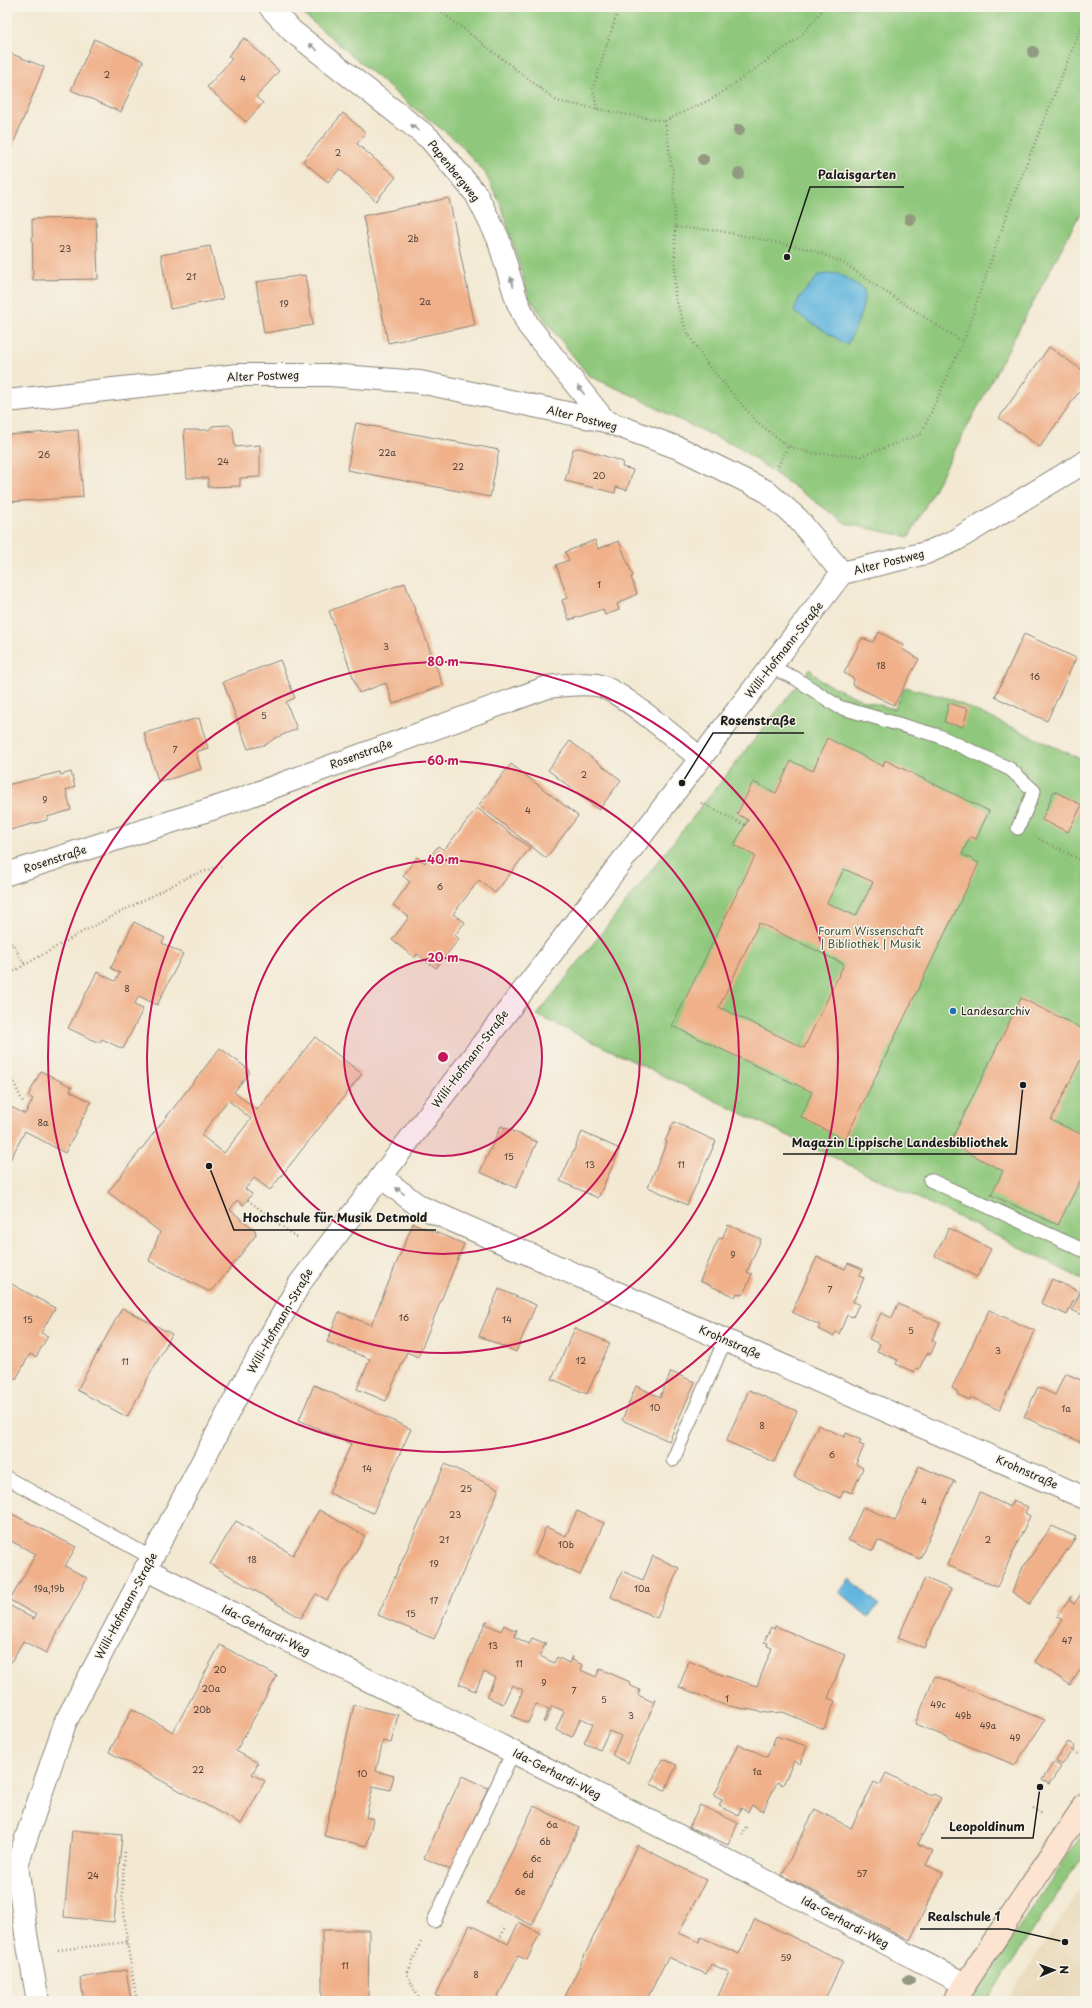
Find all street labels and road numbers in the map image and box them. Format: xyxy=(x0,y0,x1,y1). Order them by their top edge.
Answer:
street label: Papenbergweg xyxy=(424,136,485,205)
street label: Alter Postweg xyxy=(227,366,299,385)
street label: Alter Postweg xyxy=(545,401,619,435)
street label: Alter Postweg xyxy=(852,545,926,579)
street label: Willi-Hofmann-Straße xyxy=(740,597,827,702)
street label: Rosenstraße xyxy=(327,734,395,773)
street label: Rosenstraße xyxy=(21,840,89,877)
street label: Willi-Hofmann-Straße xyxy=(427,1006,512,1111)
street label: Willi-Hofmann-Straße xyxy=(242,1265,317,1377)
street label: Krohnstraße xyxy=(696,1320,764,1363)
street label: Krohnstraße xyxy=(993,1450,1061,1493)
street label: Willi-Hofmann-Straße xyxy=(90,1549,161,1662)
street label: Ida-Gerhardi-Weg xyxy=(219,1600,313,1659)
street label: Ida-Gerhardi-Weg xyxy=(510,1744,604,1803)
street label: Ida-Gerhardi-Weg xyxy=(798,1891,892,1952)

